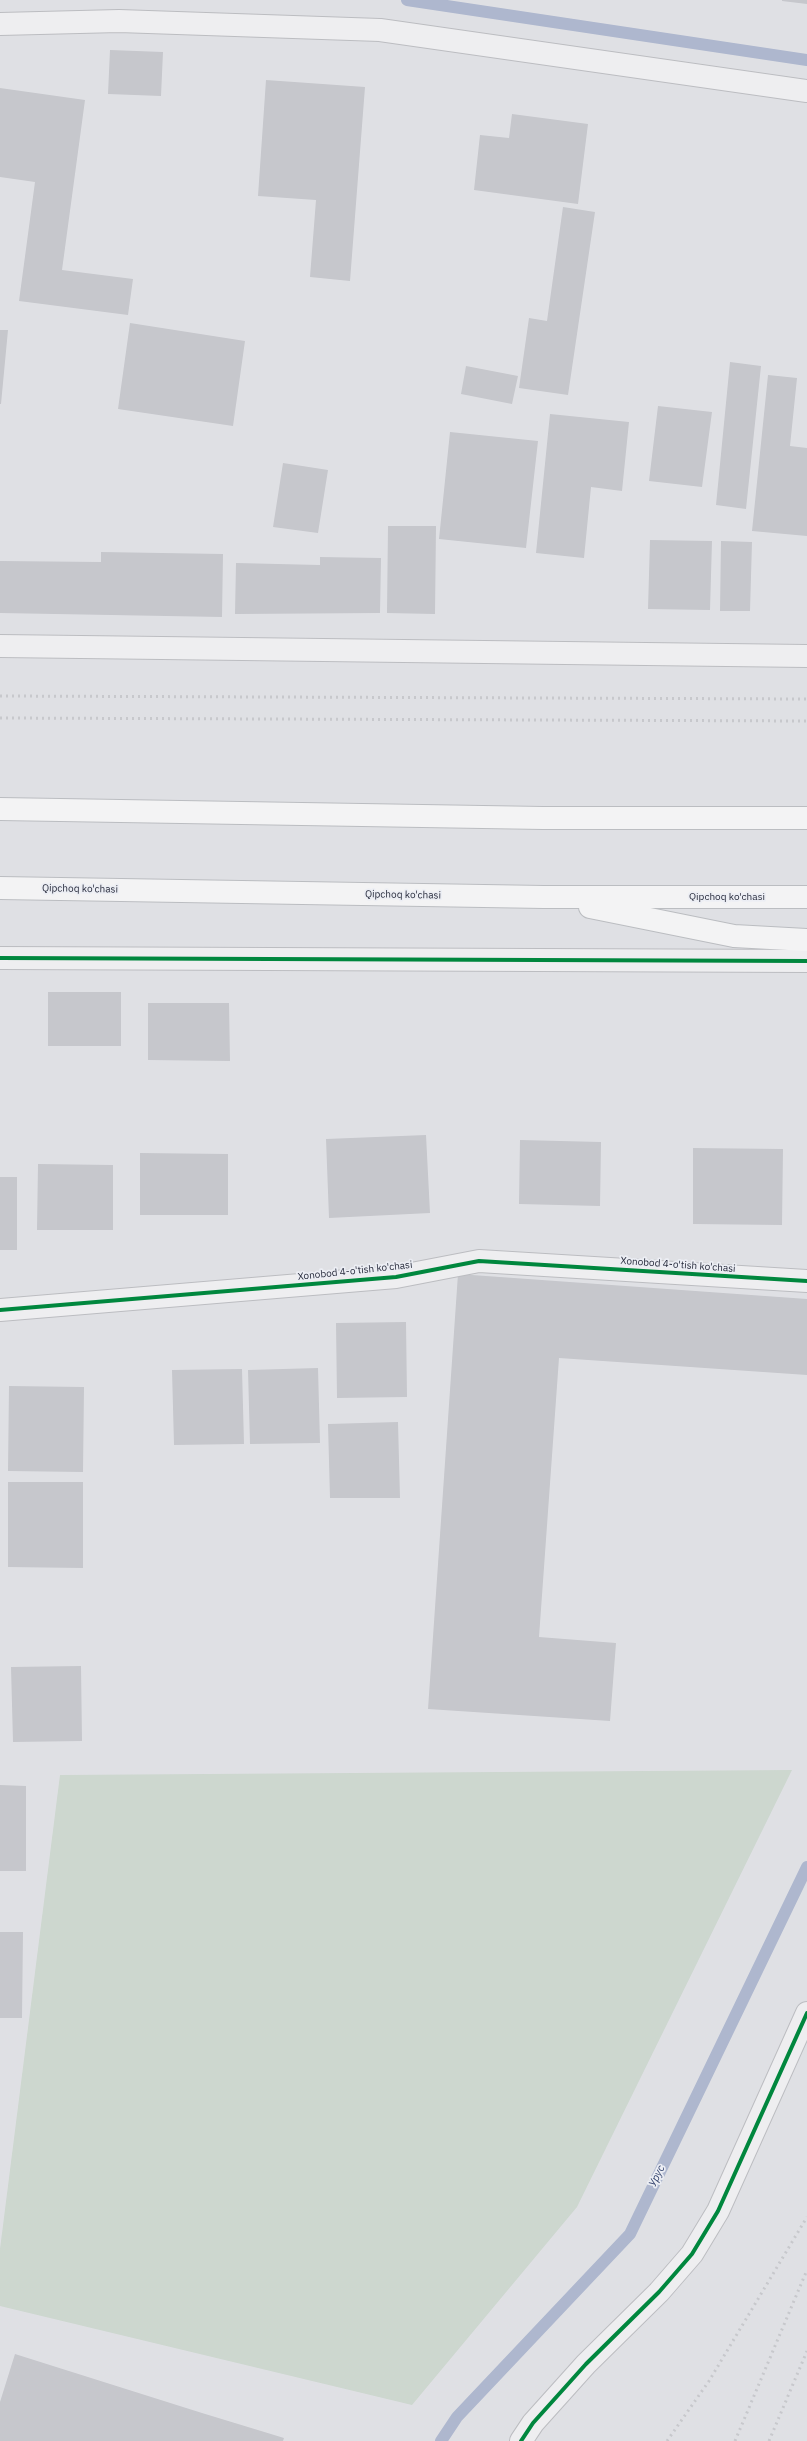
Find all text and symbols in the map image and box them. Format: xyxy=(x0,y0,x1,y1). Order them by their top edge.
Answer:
street label: Qipchoq ko'chasi xyxy=(42,882,118,896)
street label: Qipchoq ko'chasi xyxy=(365,888,441,902)
street label: Qipchoq ko'chasi xyxy=(689,891,765,903)
street label: Xonobod 4-o'tish ko'chasi xyxy=(620,1255,736,1275)
street label: Xonobod 4-o'tish ko'chasi xyxy=(297,1259,413,1283)
water label: Урус xyxy=(646,2163,668,2189)

